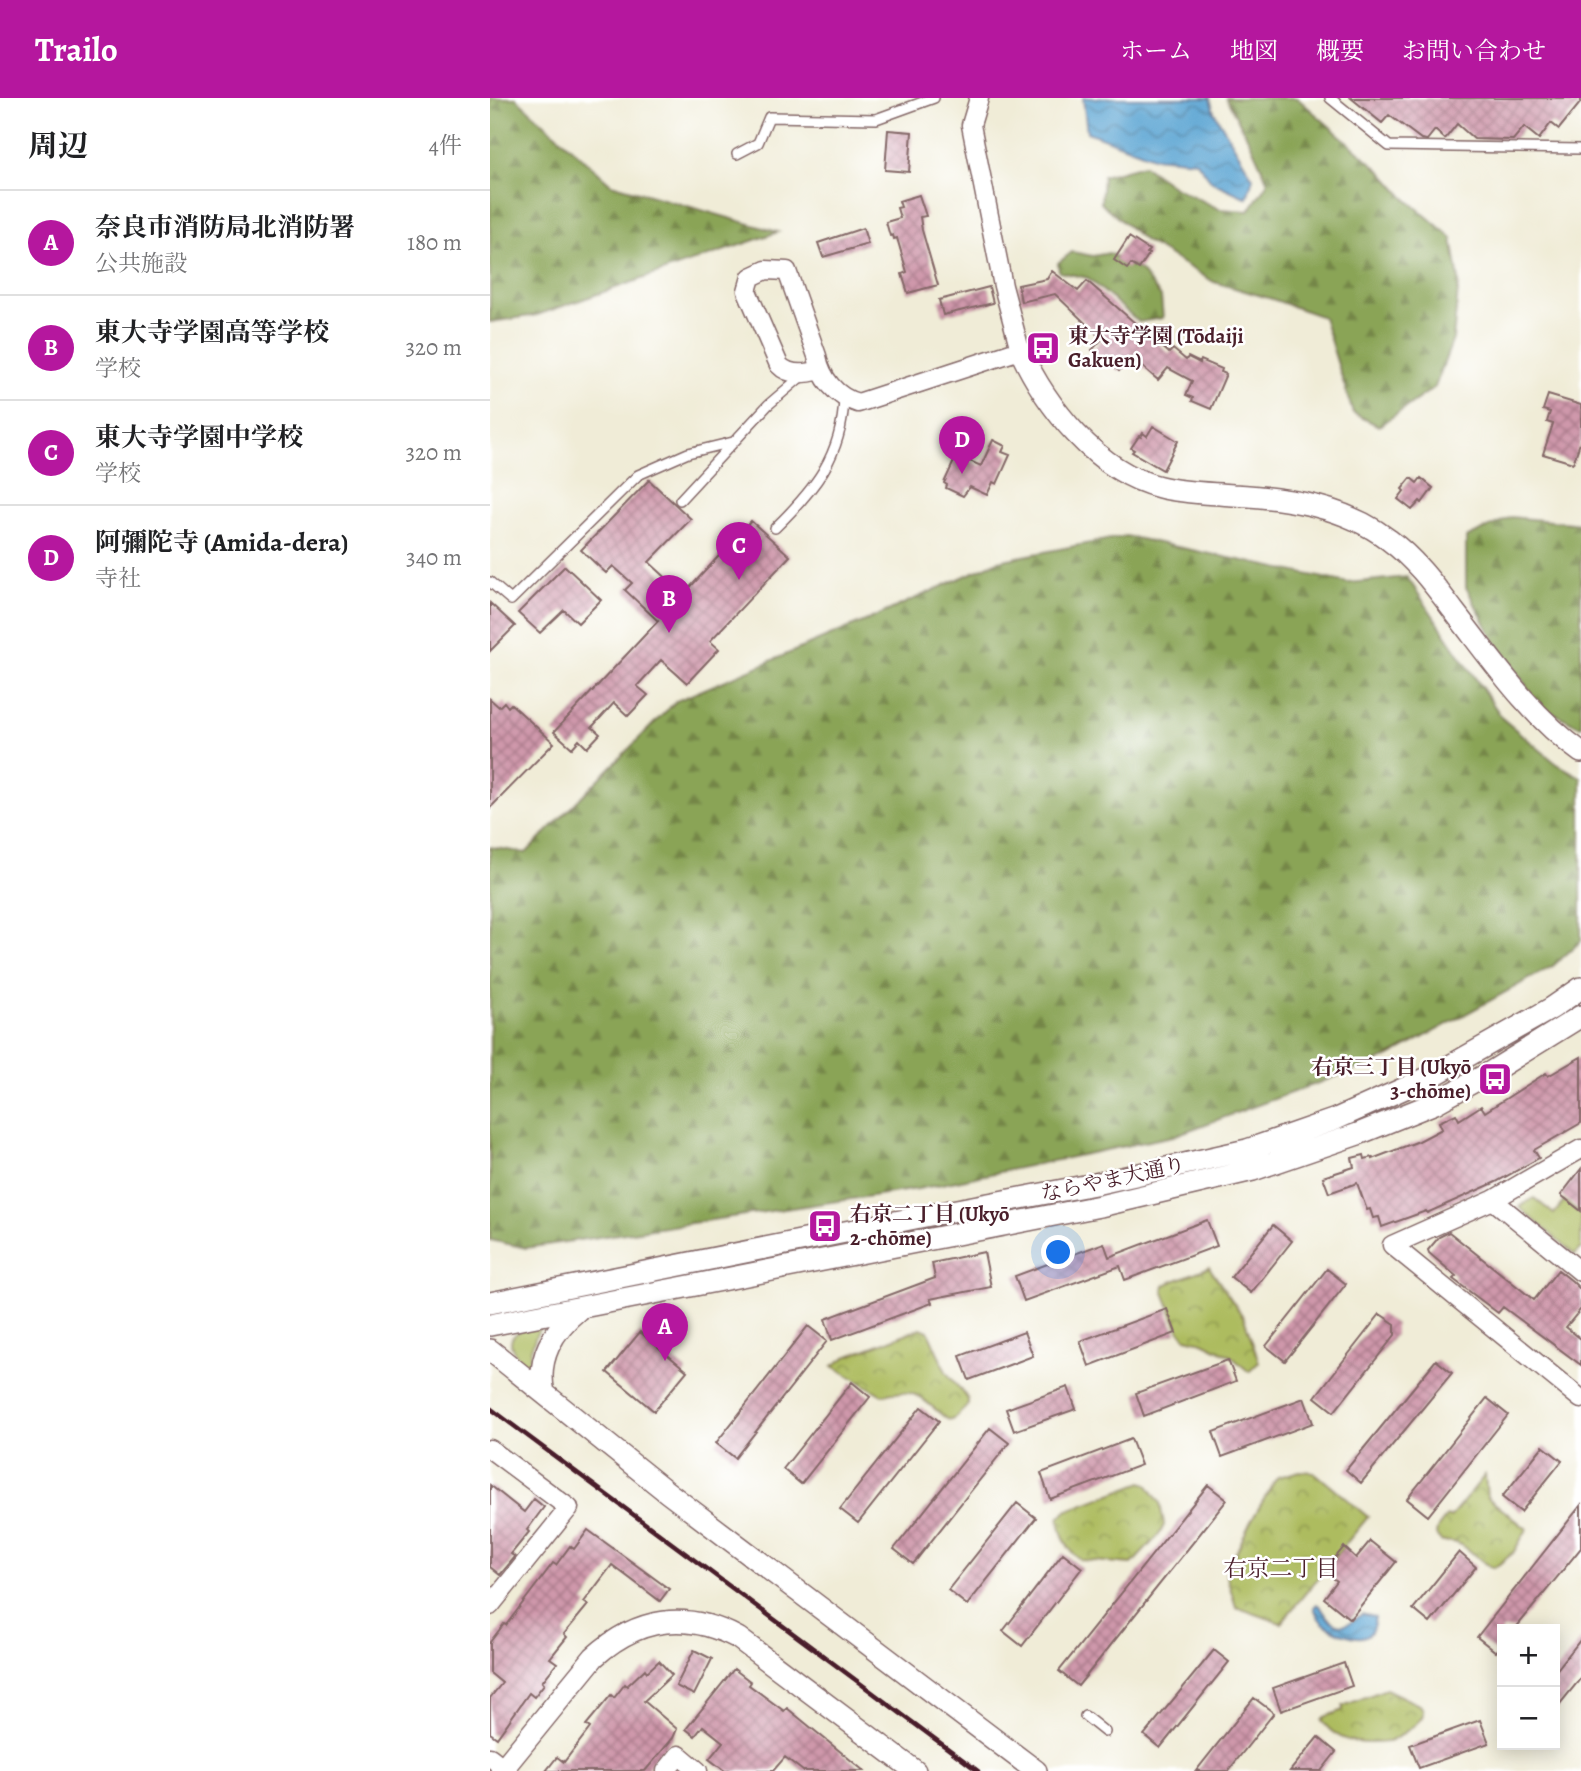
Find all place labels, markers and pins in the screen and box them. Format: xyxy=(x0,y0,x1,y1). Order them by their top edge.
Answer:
place label: 東大寺学園 (Tōdaiji Gakuen) xyxy=(1068,322,1244,374)
bus stop icon: 東大寺学園 (Tōdaiji Gakuen) xyxy=(1024,329,1062,367)
pin: D xyxy=(939,416,985,474)
pin: C xyxy=(716,522,762,580)
pin: B xyxy=(646,575,692,633)
place label: 右京三丁目 (Ukyō 3-chōme) xyxy=(1312,1053,1471,1105)
bus stop icon: 右京三丁目 (Ukyō 3-chōme) xyxy=(1476,1060,1514,1098)
place label: 右京二丁目 (Ukyō 2-chōme) xyxy=(850,1200,1010,1252)
bus stop icon: 右京二丁目 (Ukyō 2-chōme) xyxy=(806,1207,844,1245)
pin: A xyxy=(642,1303,688,1361)

